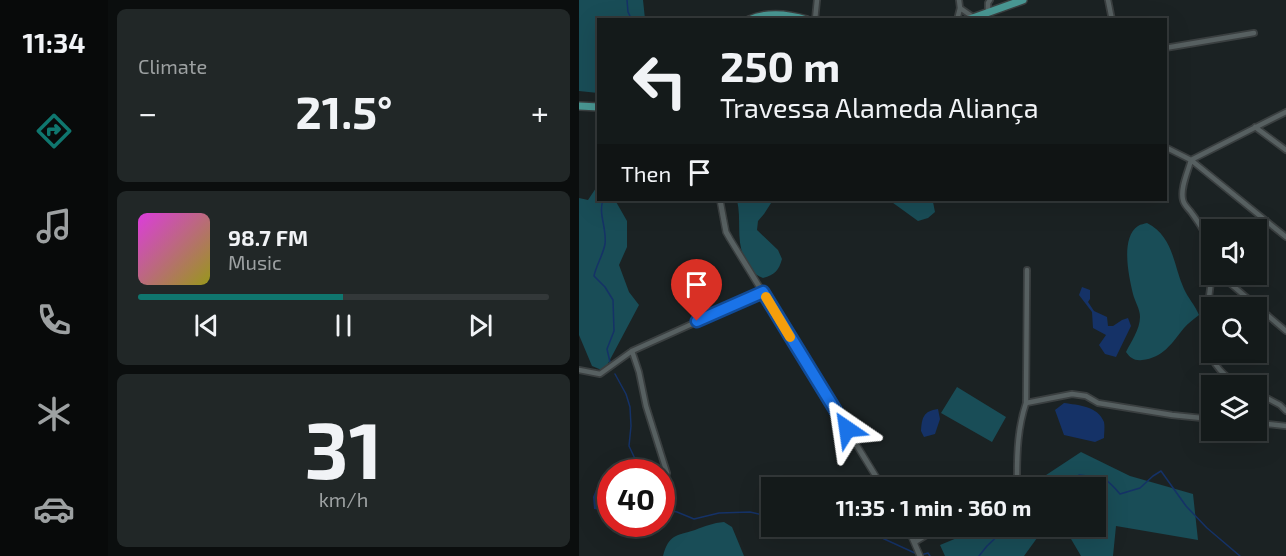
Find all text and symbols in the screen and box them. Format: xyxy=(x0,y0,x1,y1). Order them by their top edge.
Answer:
text: 11:34 xyxy=(23,26,85,58)
text: 250 m xyxy=(720,40,840,90)
icon: left xyxy=(621,42,699,120)
text: Climate xyxy=(138,54,207,78)
text: 21.5° xyxy=(296,84,393,138)
text: Travessa Alameda Aliança xyxy=(720,91,1039,123)
text: − xyxy=(138,92,157,132)
text: + xyxy=(531,92,549,132)
icon: directions xyxy=(33,110,75,152)
icon: arrive xyxy=(683,156,716,189)
text: Then xyxy=(621,160,671,186)
icon: music xyxy=(33,205,75,247)
map controls xyxy=(1201,219,1267,441)
button: sound xyxy=(1201,219,1267,285)
text: 98.7 FM xyxy=(228,224,308,250)
text: Music xyxy=(228,250,282,274)
pin xyxy=(671,259,722,321)
icon: arrive xyxy=(680,268,713,301)
button: search xyxy=(1201,297,1267,363)
icon: phone xyxy=(33,299,75,341)
icon: previous xyxy=(190,309,223,342)
icon: pause xyxy=(327,309,360,342)
icon: next xyxy=(464,309,497,342)
button: layers xyxy=(1201,375,1267,441)
icon: climate xyxy=(33,393,75,435)
position arrow xyxy=(815,397,879,461)
text: 31 xyxy=(305,401,382,495)
speed limit sign: 40 xyxy=(597,459,675,537)
text: km/h xyxy=(319,487,368,511)
icon: car xyxy=(33,488,75,530)
text: 11:35 · 1 min · 360 m xyxy=(836,494,1031,520)

